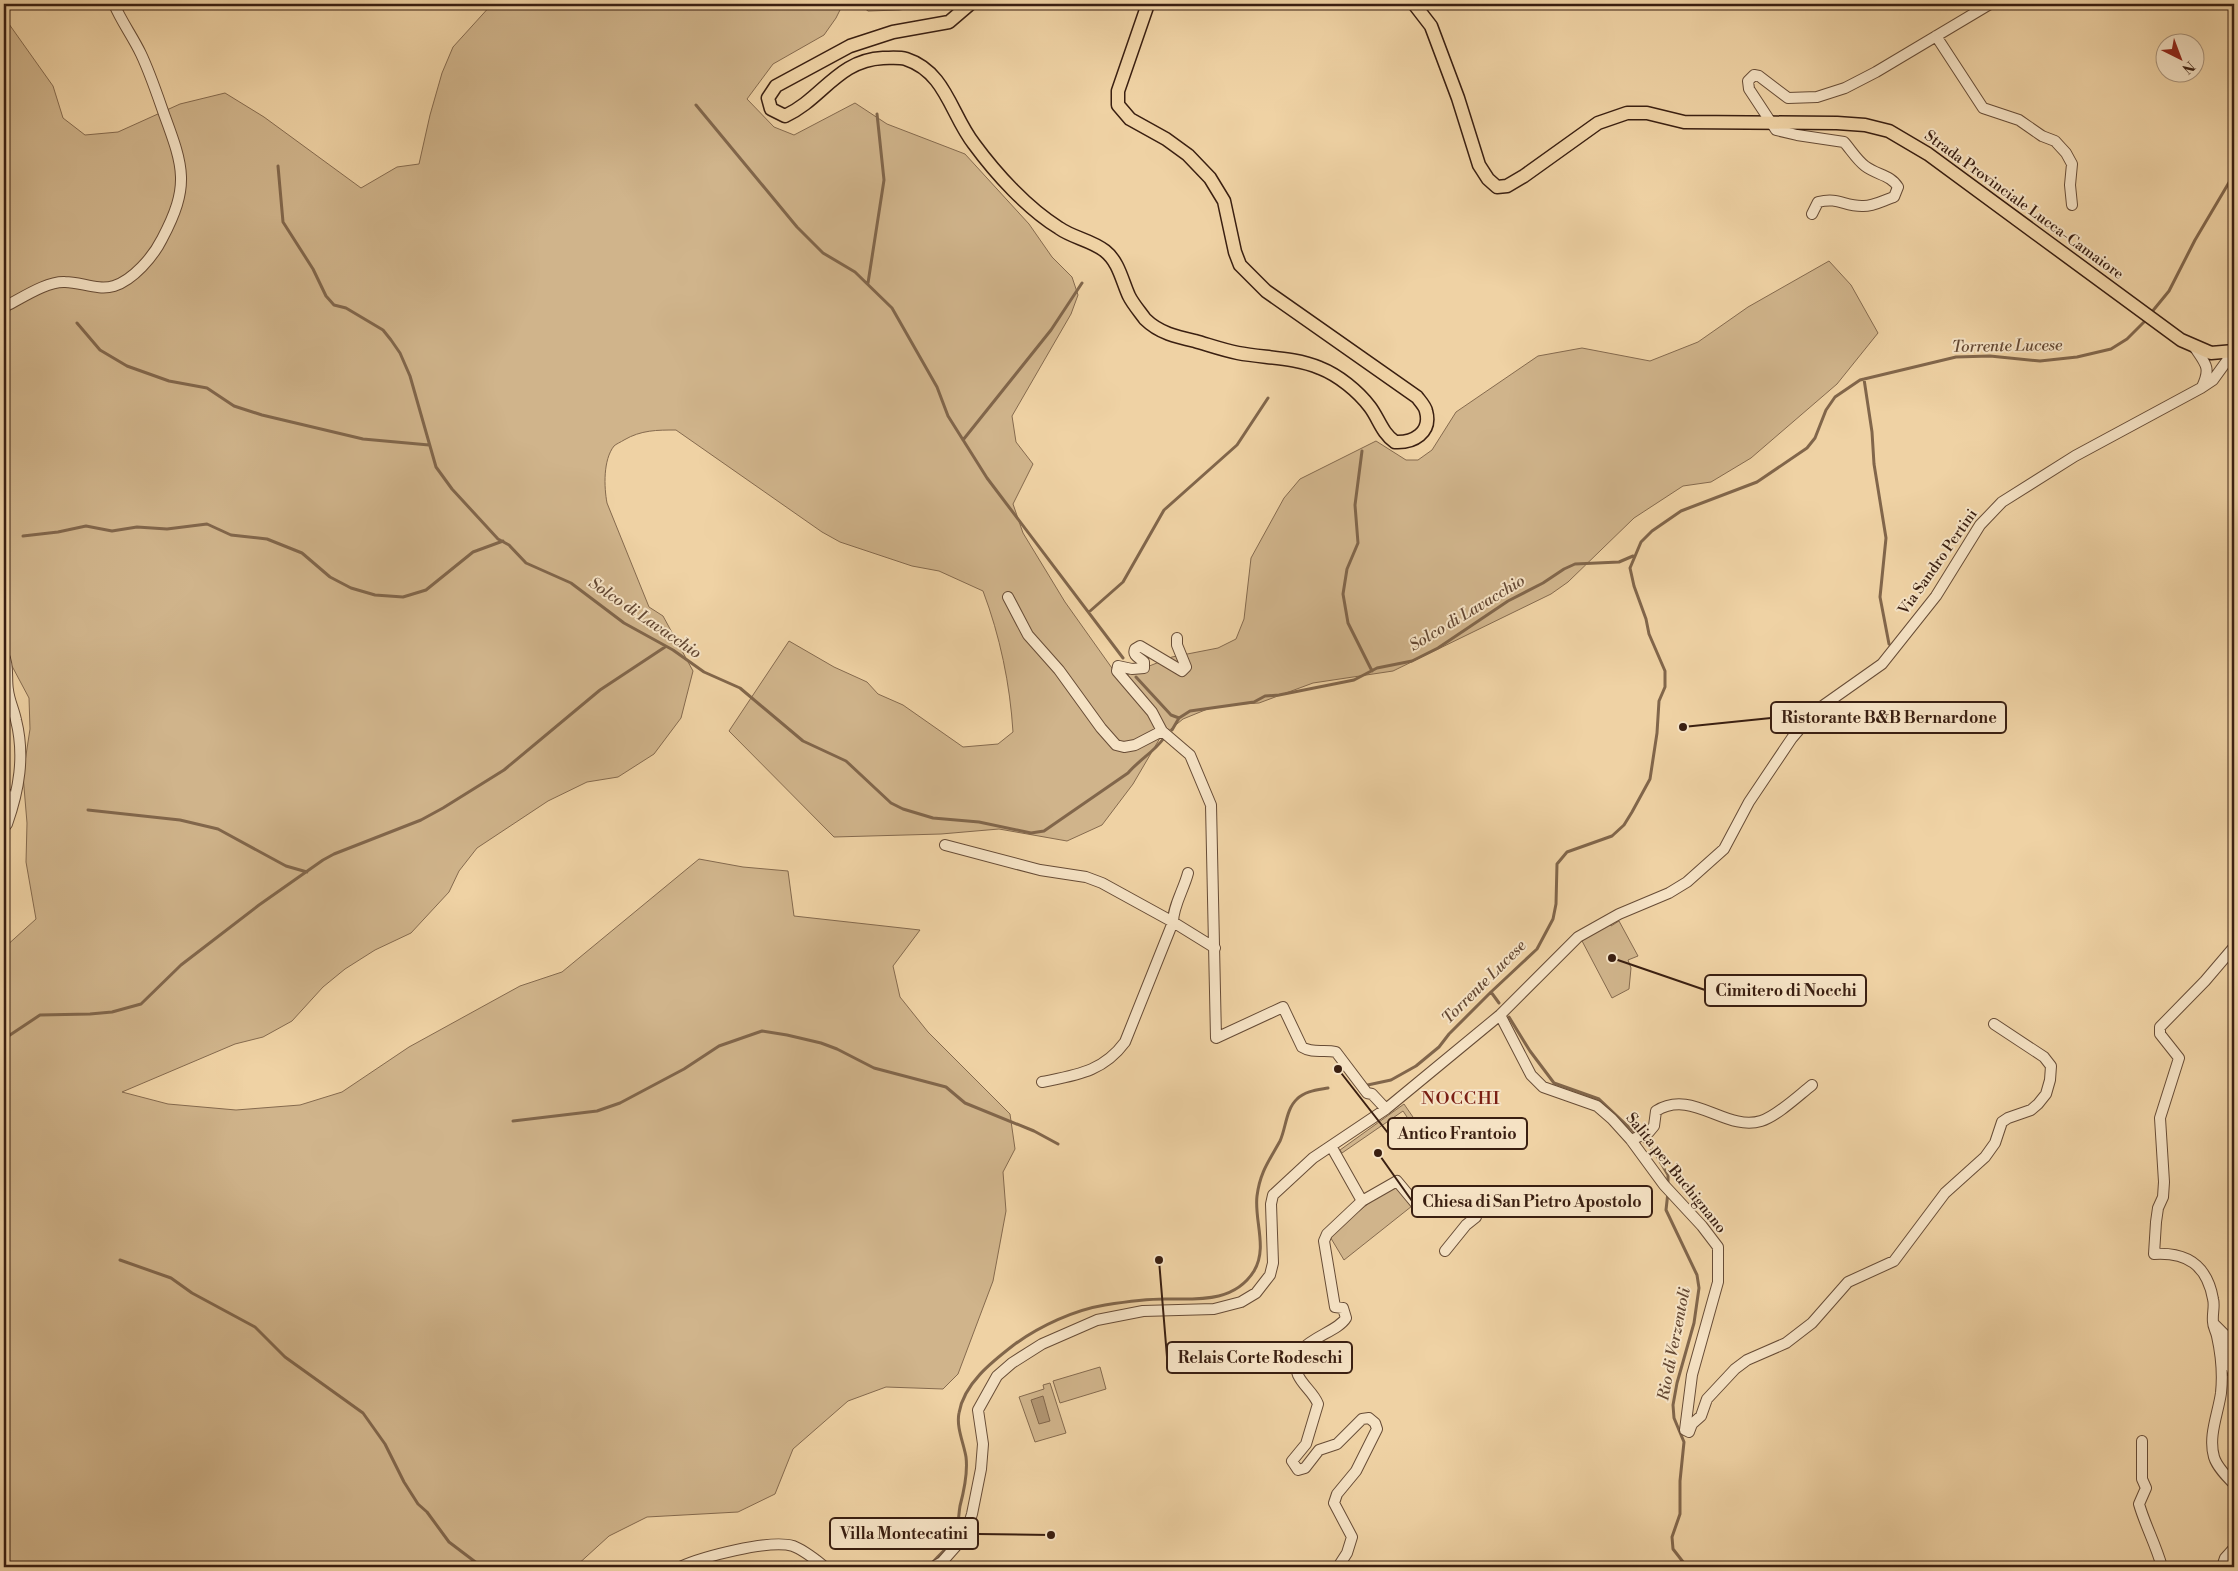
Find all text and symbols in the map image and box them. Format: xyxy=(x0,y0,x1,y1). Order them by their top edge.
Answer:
north arrow xyxy=(2156,32,2206,82)
text: N xyxy=(2178,57,2198,77)
street label: Strada Provinciale Lucca-Camaiore xyxy=(1921,126,2127,284)
water label: Torrente Lucese xyxy=(1951,335,2063,357)
street label: Via Sandro Pertini xyxy=(1894,505,1982,619)
water label: Solco di Lavacchio xyxy=(1405,571,1529,655)
water label: Solco di Lavacchio xyxy=(585,573,705,663)
callout: Ristorante B&B Bernardone xyxy=(1771,702,2006,733)
text: Ristorante B&B Bernardone xyxy=(1781,708,1997,728)
water label: Torrente Lucese xyxy=(1438,935,1531,1028)
callout: Cimitero di Nocchi xyxy=(1705,975,1866,1006)
text: Cimitero di Nocchi xyxy=(1715,981,1857,1001)
district label: NOCCHI xyxy=(1421,1087,1501,1110)
street label: Salita per Buchignano xyxy=(1622,1109,1730,1237)
callout: Antico Frantoio xyxy=(1388,1118,1527,1149)
text: Antico Frantoio xyxy=(1396,1124,1517,1144)
callout: Chiesa di San Pietro Apostolo xyxy=(1412,1186,1652,1217)
text: Chiesa di San Pietro Apostolo xyxy=(1422,1192,1642,1212)
water label: Rio di Verzentoli xyxy=(1653,1286,1695,1403)
callout: Relais Corte Rodeschi xyxy=(1167,1342,1352,1373)
text: Relais Corte Rodeschi xyxy=(1178,1348,1342,1368)
callout: Villa Montecatini xyxy=(830,1518,978,1549)
text: Villa Montecatini xyxy=(839,1524,968,1544)

